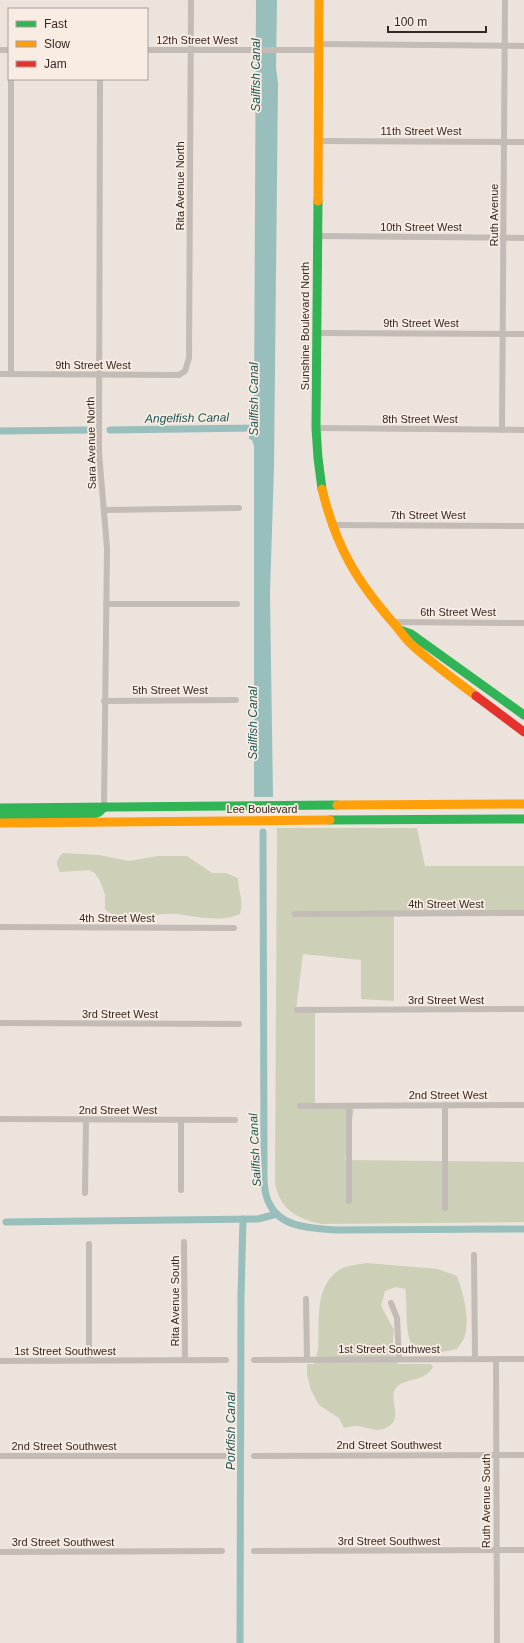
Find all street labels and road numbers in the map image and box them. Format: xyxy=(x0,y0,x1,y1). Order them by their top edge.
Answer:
street label: 12th Street West xyxy=(156,34,238,46)
street label: 11th Street West xyxy=(381,125,461,137)
street label: Rita Avenue North xyxy=(174,141,186,231)
street label: Ruth Avenue xyxy=(488,184,500,246)
street label: 10th Street West xyxy=(380,221,462,233)
street label: Sunshine Boulevard North xyxy=(299,262,311,390)
street label: 9th Street West xyxy=(383,317,459,329)
street label: 9th Street West xyxy=(55,359,131,371)
street label: Sara Avenue North xyxy=(84,397,98,489)
street label: 8th Street West xyxy=(382,413,458,425)
street label: 7th Street West xyxy=(390,509,466,521)
street label: 6th Street West xyxy=(420,606,496,618)
street label: 5th Street West xyxy=(132,684,208,696)
street label: Lee Boulevard xyxy=(227,803,297,815)
street label: 4th Street West xyxy=(408,898,484,910)
street label: 4th Street West xyxy=(79,912,155,924)
street label: 3rd Street West xyxy=(408,994,484,1006)
street label: 3rd Street West xyxy=(82,1008,158,1020)
street label: 2nd Street West xyxy=(409,1089,487,1101)
street label: 2nd Street West xyxy=(79,1104,157,1116)
street label: Rita Avenue South xyxy=(169,1256,181,1346)
street label: 1st Street Southwest xyxy=(338,1343,440,1355)
street label: 1st Street Southwest xyxy=(14,1345,116,1357)
street label: 2nd Street Southwest xyxy=(336,1439,442,1451)
street label: 2nd Street Southwest xyxy=(11,1440,117,1452)
street label: Ruth Avenue South xyxy=(480,1454,492,1548)
street label: 3rd Street Southwest xyxy=(338,1535,440,1547)
street label: 3rd Street Southwest xyxy=(12,1536,114,1548)

